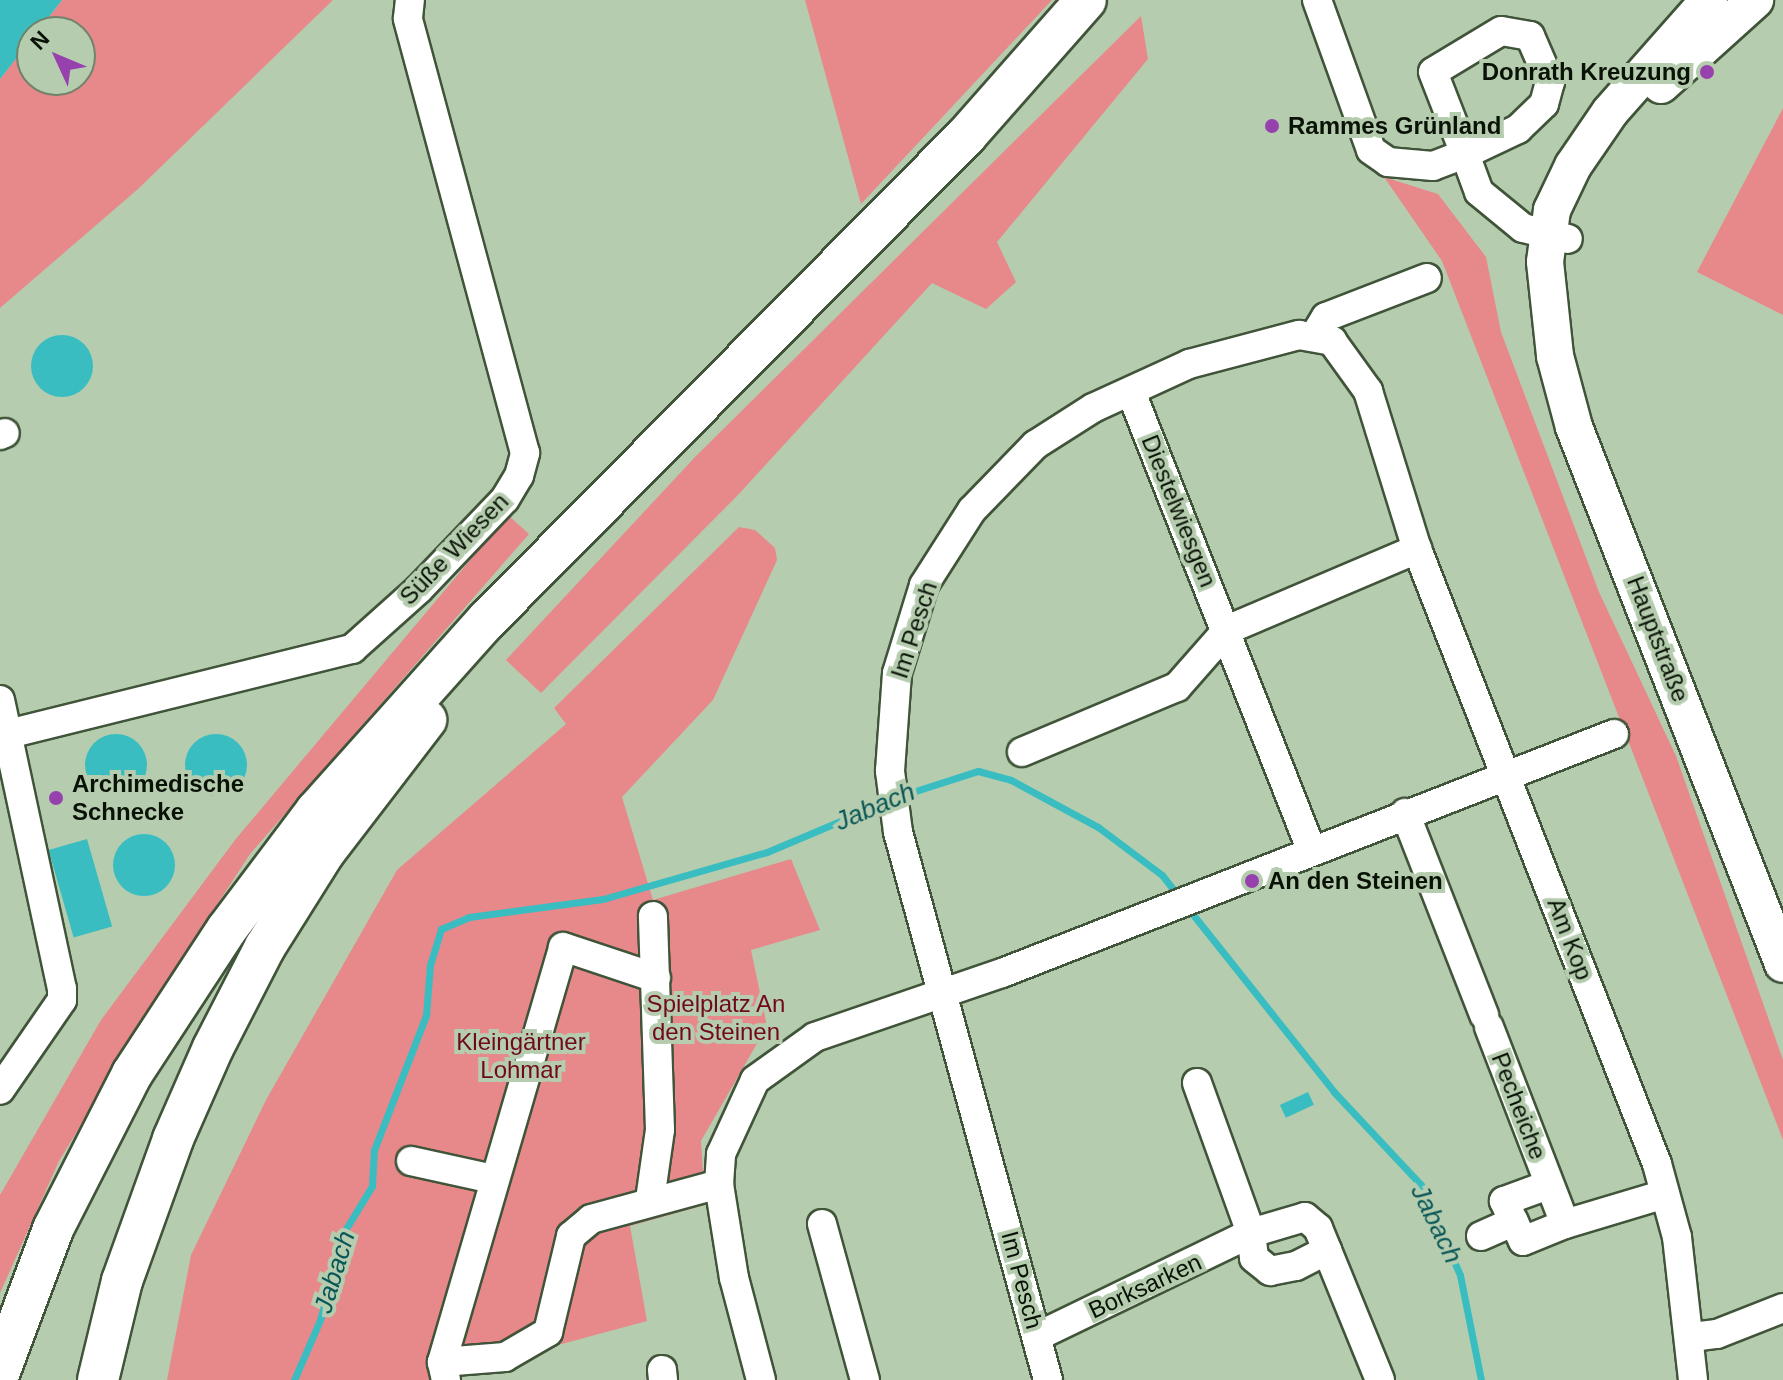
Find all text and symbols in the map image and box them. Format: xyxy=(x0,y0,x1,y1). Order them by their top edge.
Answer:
north arrow xyxy=(16,16,96,96)
text: N xyxy=(25,26,54,55)
place label: Donrath Kreuzung xyxy=(1482,58,1691,86)
marker: Donrath Kreuzung xyxy=(1698,63,1716,81)
place label: Rammes Grünland xyxy=(1288,112,1501,140)
marker: Rammes Grünland xyxy=(1263,117,1281,135)
street label: Diestelwiesgen xyxy=(1135,431,1223,591)
street label: Süße Wiesen xyxy=(394,487,514,611)
street label: Hauptstraße xyxy=(1621,572,1695,706)
street label: Im Pesch xyxy=(885,578,943,682)
place label: Archimedische Schnecke xyxy=(72,770,244,826)
water label: Jabach xyxy=(830,776,920,838)
marker: Archimedische Schnecke xyxy=(47,789,65,807)
place label: An den Steinen xyxy=(1268,867,1443,895)
marker: An den Steinen xyxy=(1243,872,1261,890)
street label: Am Kop xyxy=(1541,894,1599,984)
park label: Spielplatz An den Steinen xyxy=(646,990,786,1046)
park label: Kleingärtner Lohmar xyxy=(456,1028,586,1084)
street label: Pecheiche xyxy=(1485,1049,1553,1163)
water label: Jabach xyxy=(1404,1179,1468,1269)
water label: Jabach xyxy=(308,1227,362,1317)
street label: Im Pesch xyxy=(995,1228,1049,1332)
street label: Borksarken xyxy=(1084,1247,1206,1325)

